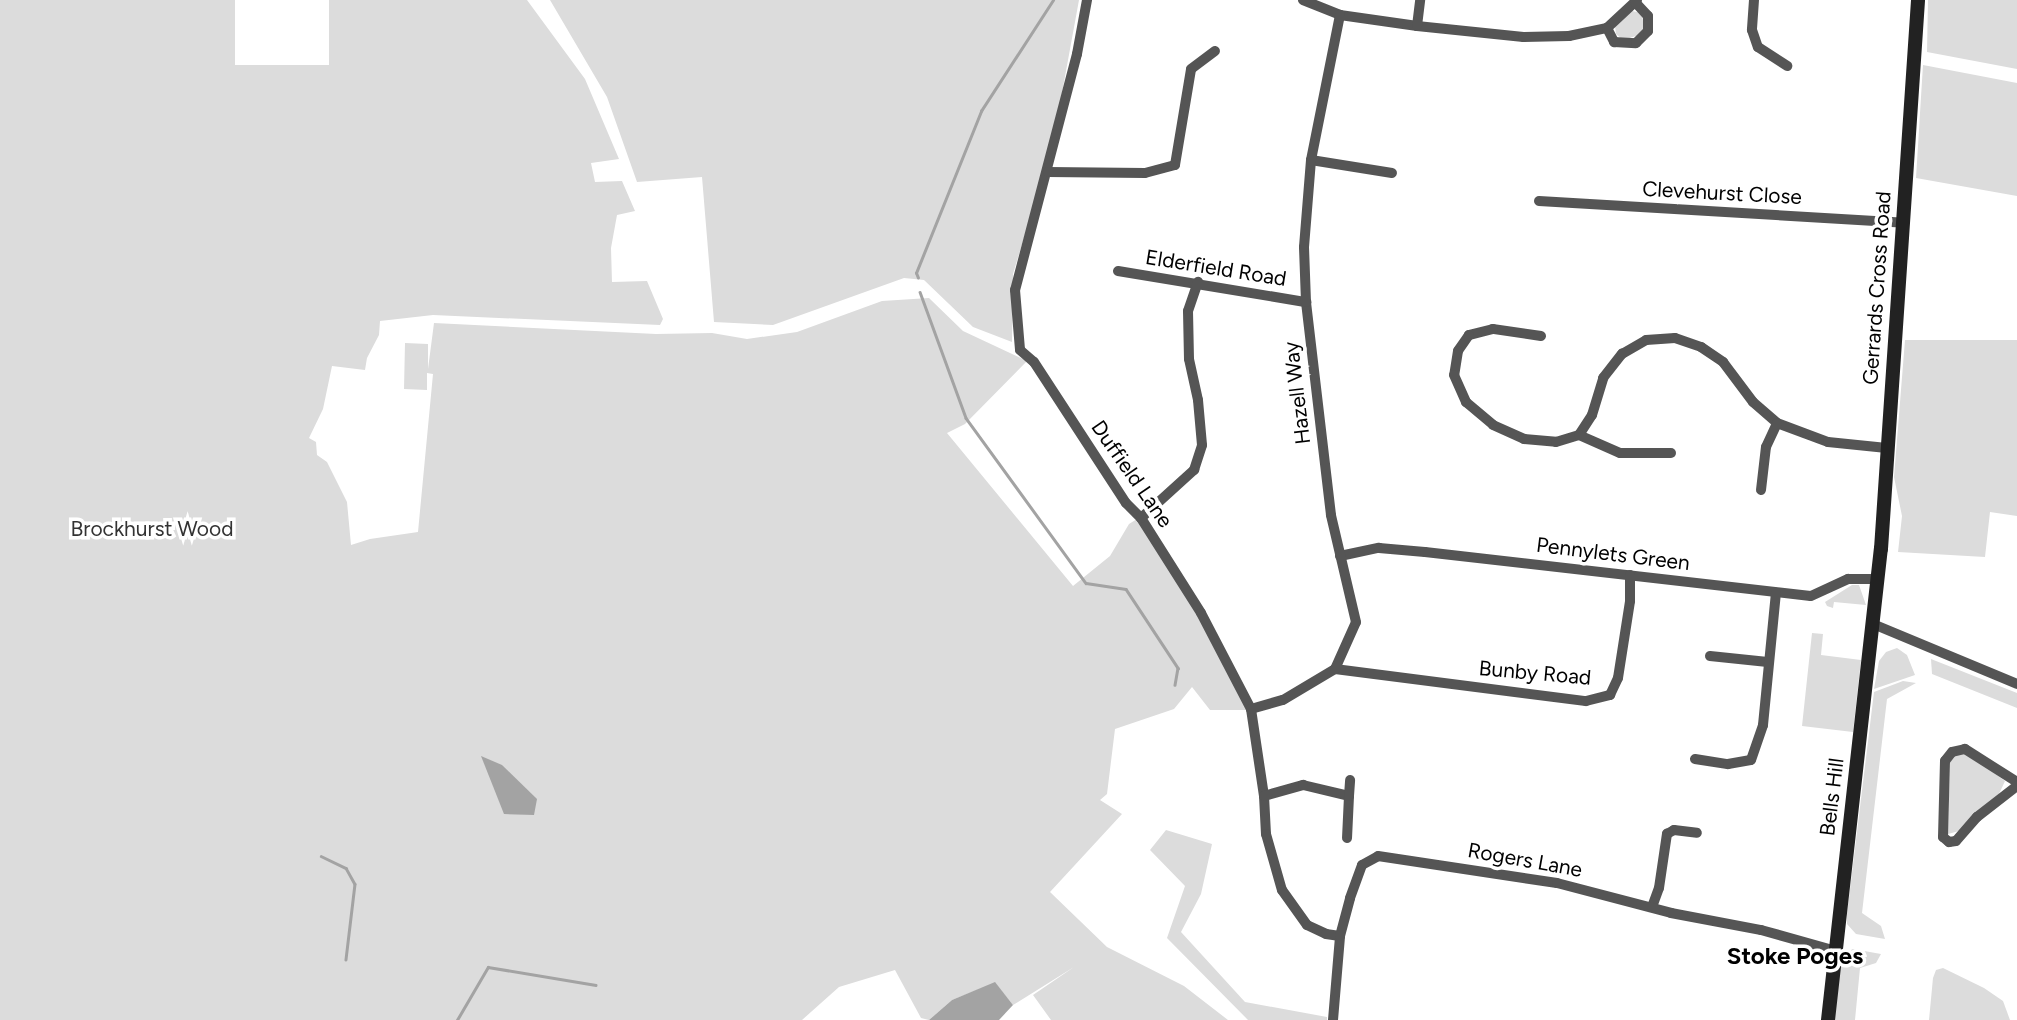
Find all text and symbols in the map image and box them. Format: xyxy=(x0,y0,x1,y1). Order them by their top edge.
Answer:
street label: Clevehurst Close xyxy=(1642,176,1802,210)
street label: Gerrards Cross Road xyxy=(1858,190,1896,386)
street label: Elderfield Road xyxy=(1144,244,1288,292)
street label: Hazell Way xyxy=(1278,340,1316,446)
street label: Duffield Lane xyxy=(1086,416,1178,532)
park label: Brockhurst Wood xyxy=(70,516,234,542)
street label: Pennylets Green xyxy=(1535,532,1691,576)
street label: Bunby Road xyxy=(1478,656,1592,690)
street label: Bells Hill xyxy=(1815,757,1849,837)
street label: Rogers Lane xyxy=(1466,838,1584,882)
district label: Stoke Poges xyxy=(1727,942,1863,970)

